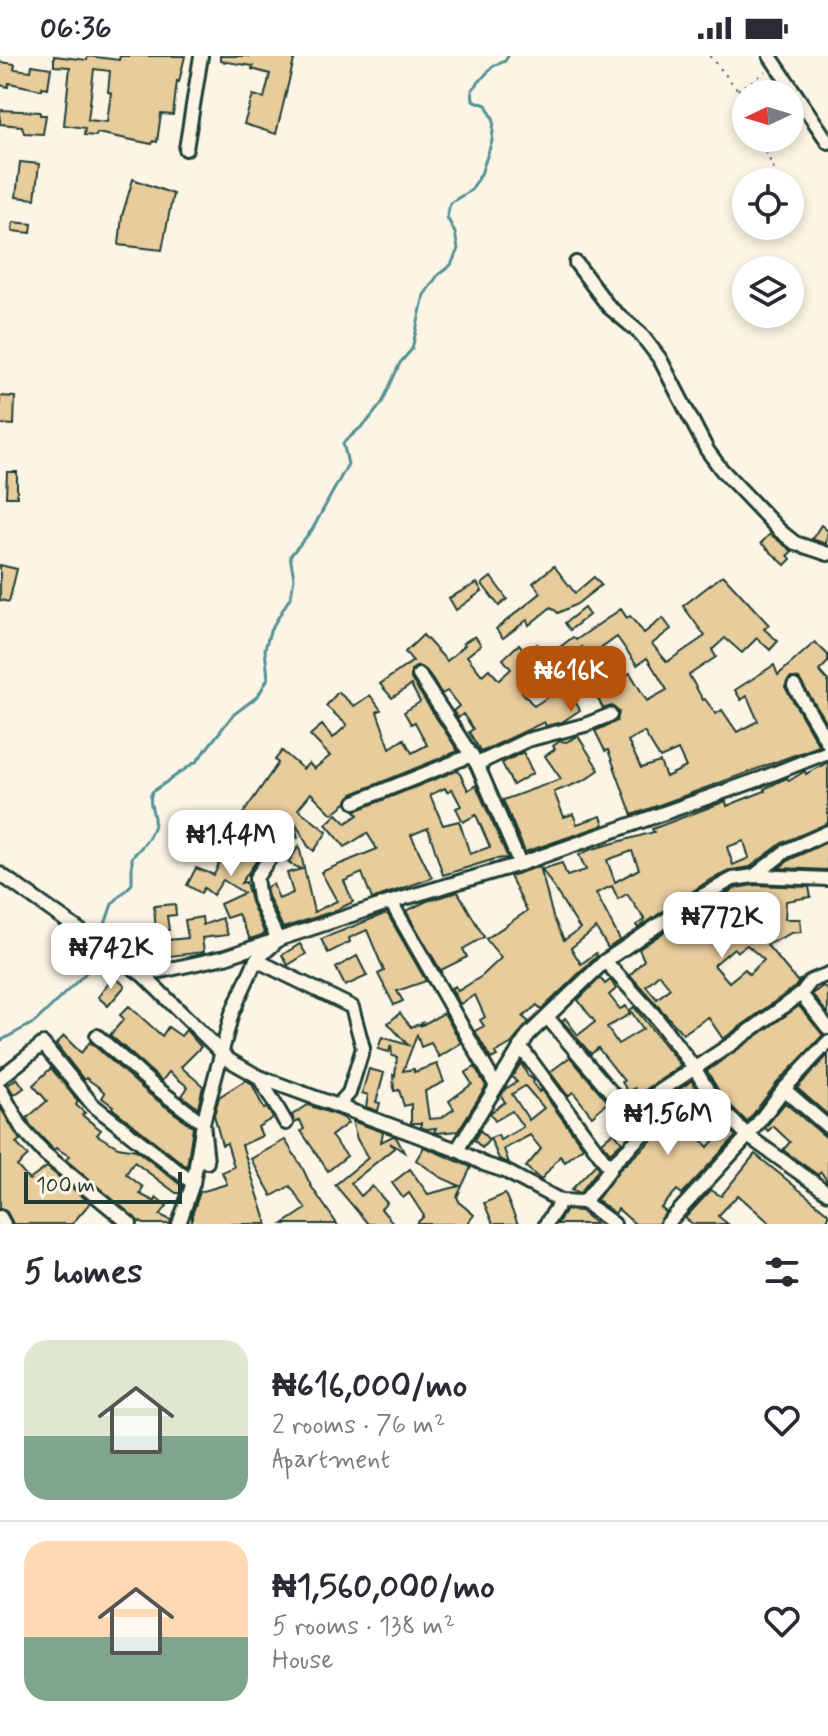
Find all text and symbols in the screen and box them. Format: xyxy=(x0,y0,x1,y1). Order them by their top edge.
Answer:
text: 06:36 xyxy=(40,9,112,48)
north arrow xyxy=(732,80,804,152)
map controls xyxy=(732,80,804,328)
button: locate xyxy=(732,168,804,240)
button: layers xyxy=(732,256,804,328)
pin: ₦616K xyxy=(515,646,627,714)
text: ₦616K xyxy=(534,655,608,689)
pin: ₦1.44M xyxy=(166,810,296,878)
text: ₦1.44M xyxy=(186,819,276,853)
pin: ₦772K xyxy=(666,892,778,960)
text: ₦772K xyxy=(681,901,763,935)
pin: ₦742K xyxy=(55,923,167,991)
text: ₦742K xyxy=(69,932,153,966)
pin: ₦1.56M xyxy=(603,1089,733,1157)
text: ₦1.56M xyxy=(624,1098,712,1132)
scale bar xyxy=(24,1168,182,1204)
text: 100 m xyxy=(36,1172,95,1200)
text: 5 homes xyxy=(24,1250,142,1295)
icon: filters xyxy=(760,1250,804,1294)
text: ₦616,000/mo xyxy=(272,1364,467,1409)
icon: home xyxy=(88,1372,184,1468)
icon: heart xyxy=(760,1398,804,1442)
text: 2 rooms · 76 m² xyxy=(272,1409,445,1443)
text: Apartment xyxy=(272,1443,390,1477)
text: ₦1,560,000/mo xyxy=(272,1565,495,1610)
icon: home xyxy=(88,1573,184,1669)
icon: heart xyxy=(760,1599,804,1643)
text: 5 rooms · 138 m² xyxy=(272,1610,455,1644)
text: House xyxy=(272,1644,333,1678)

